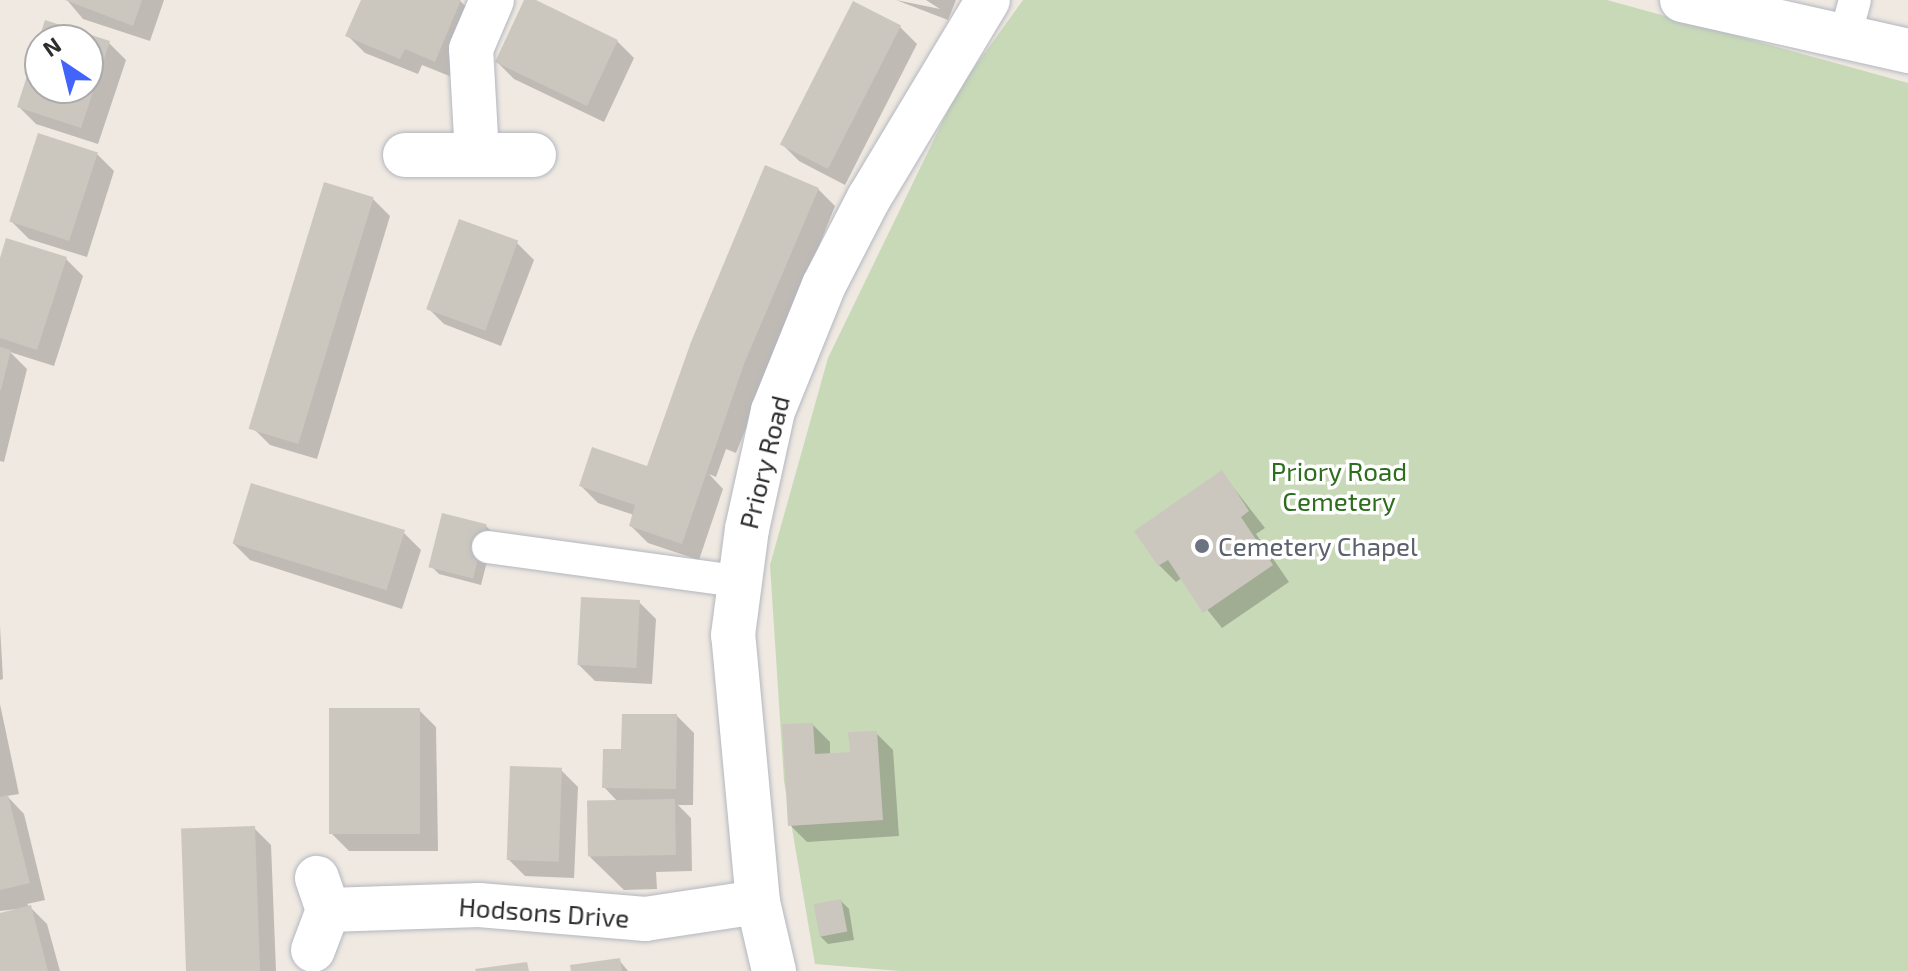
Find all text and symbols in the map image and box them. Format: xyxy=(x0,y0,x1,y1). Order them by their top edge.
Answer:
north arrow xyxy=(24,24,104,104)
text: N xyxy=(37,31,65,61)
street label: Priory Road xyxy=(732,392,796,532)
park label: Priory Road Cemetery xyxy=(1271,455,1407,516)
place label: Cemetery Chapel xyxy=(1218,530,1418,562)
marker: Cemetery Chapel xyxy=(1193,537,1211,555)
street label: Hodsons Drive xyxy=(458,890,630,934)

